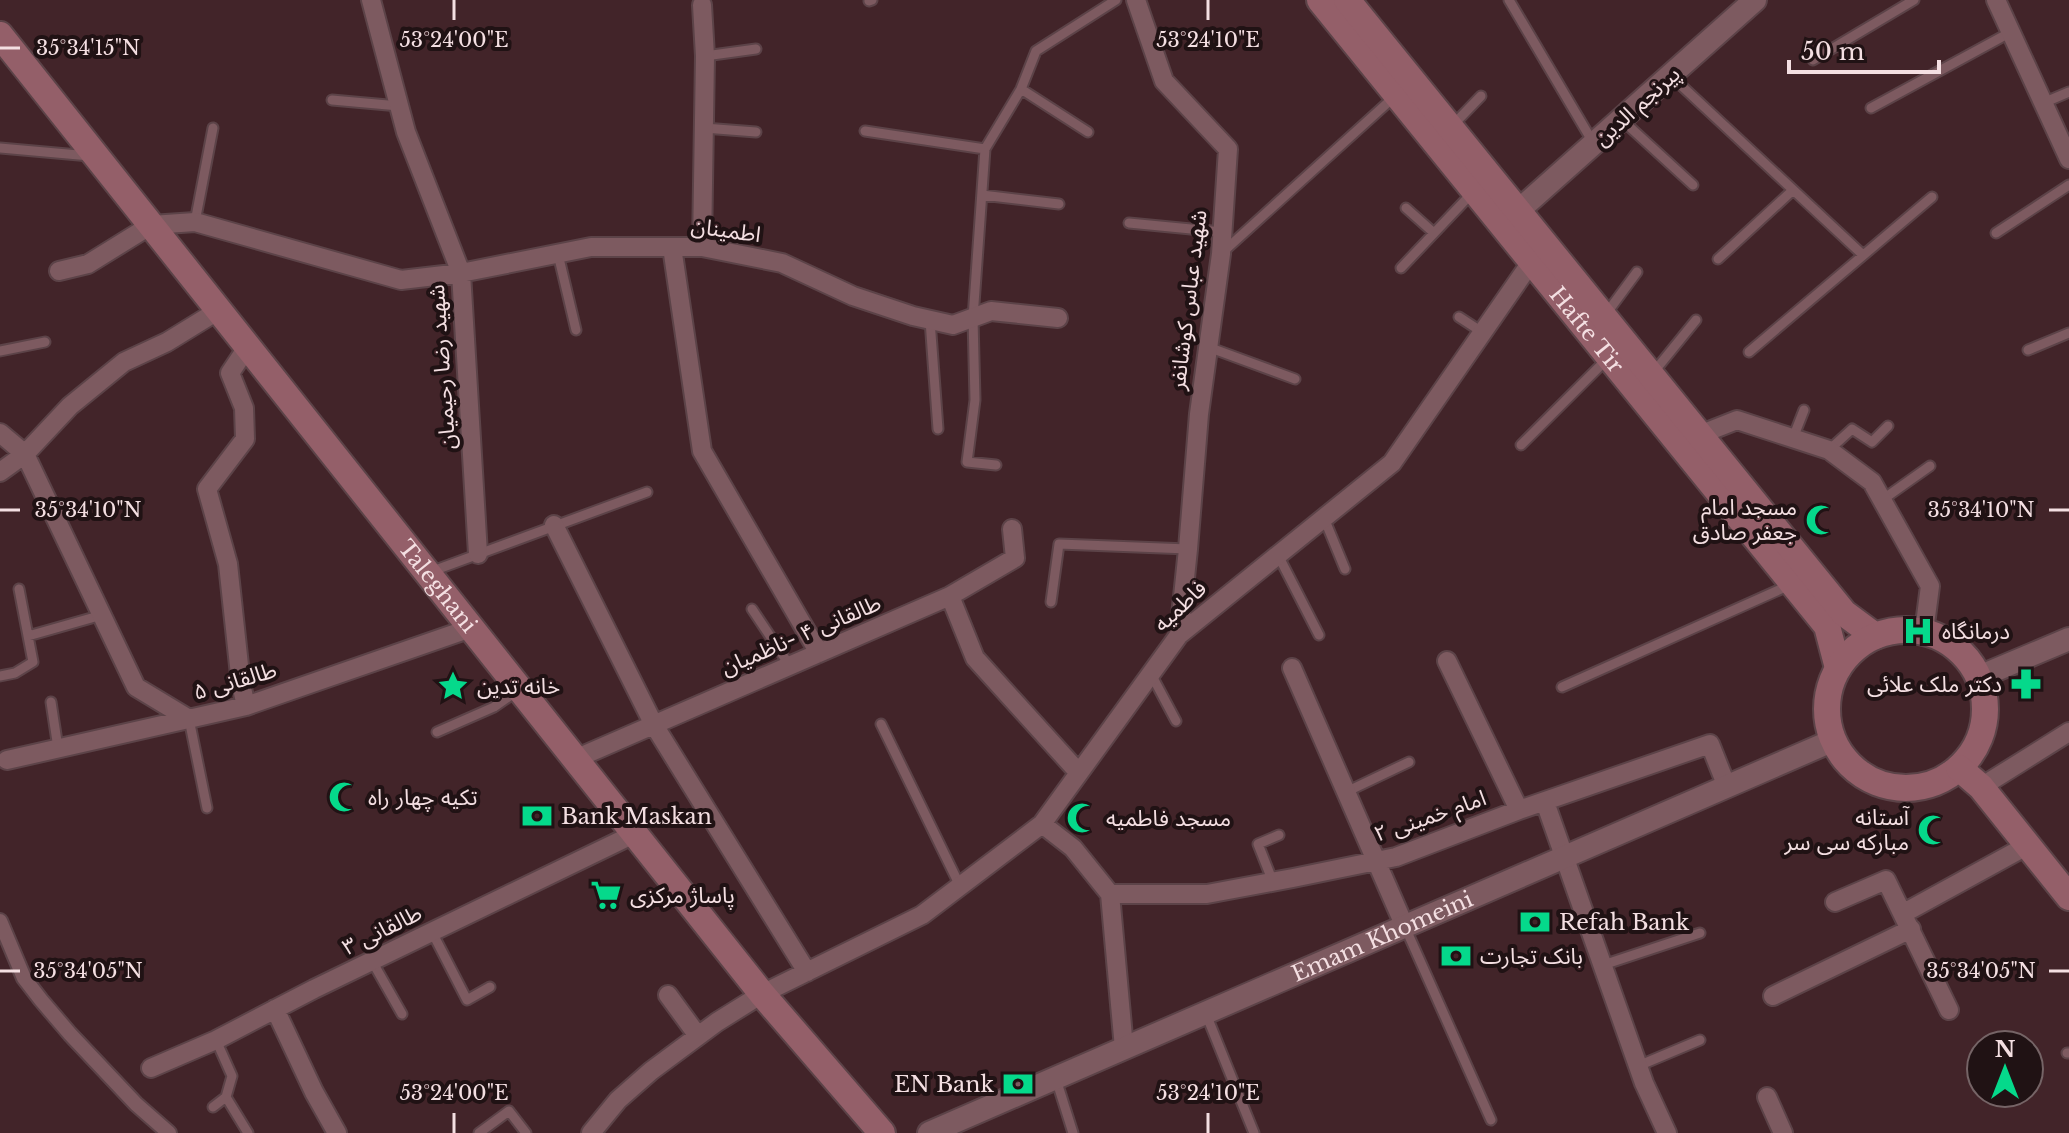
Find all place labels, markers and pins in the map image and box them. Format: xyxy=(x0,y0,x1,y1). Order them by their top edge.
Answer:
place label: مسجد امام جعفر صادق xyxy=(1693,494,1797,546)
mosque icon: مسجد امام جعفر صادق xyxy=(1804,503,1838,537)
hospital icon: درمانگاه xyxy=(1901,614,1935,648)
place label: درمانگاه xyxy=(1942,618,2010,645)
pharmacy icon: دکتر ملک علائی xyxy=(2009,667,2043,701)
place icon: خانه تدین xyxy=(436,669,470,703)
place label: دکتر ملک علائی xyxy=(1867,671,2002,698)
place label: خانه تدین xyxy=(477,673,560,700)
mosque icon: تکیه چهار راه xyxy=(327,780,361,814)
place label: تکیه چهار راه xyxy=(368,784,478,812)
bank icon: Bank Maskan xyxy=(520,799,554,833)
mosque icon: مسجد فاطمیه xyxy=(1065,801,1099,835)
place label: Bank Maskan xyxy=(561,803,712,830)
place label: آستانه مبارکه سی سر xyxy=(1784,804,1911,856)
place label: مسجد فاطمیه xyxy=(1106,805,1231,832)
mosque icon: آستانه مبارکه سی سر xyxy=(1916,813,1950,847)
supermarket icon: پاساژ مرکزی xyxy=(589,878,623,912)
place label: پاساژ مرکزی xyxy=(630,882,735,910)
bank icon: Refah Bank xyxy=(1518,905,1552,939)
place label: Refah Bank xyxy=(1559,909,1690,936)
bank icon: بانک تجارت xyxy=(1439,939,1473,973)
place label: بانک تجارت xyxy=(1480,943,1583,970)
bank icon: EN Bank xyxy=(1001,1067,1035,1101)
place label: EN Bank xyxy=(894,1071,994,1098)

